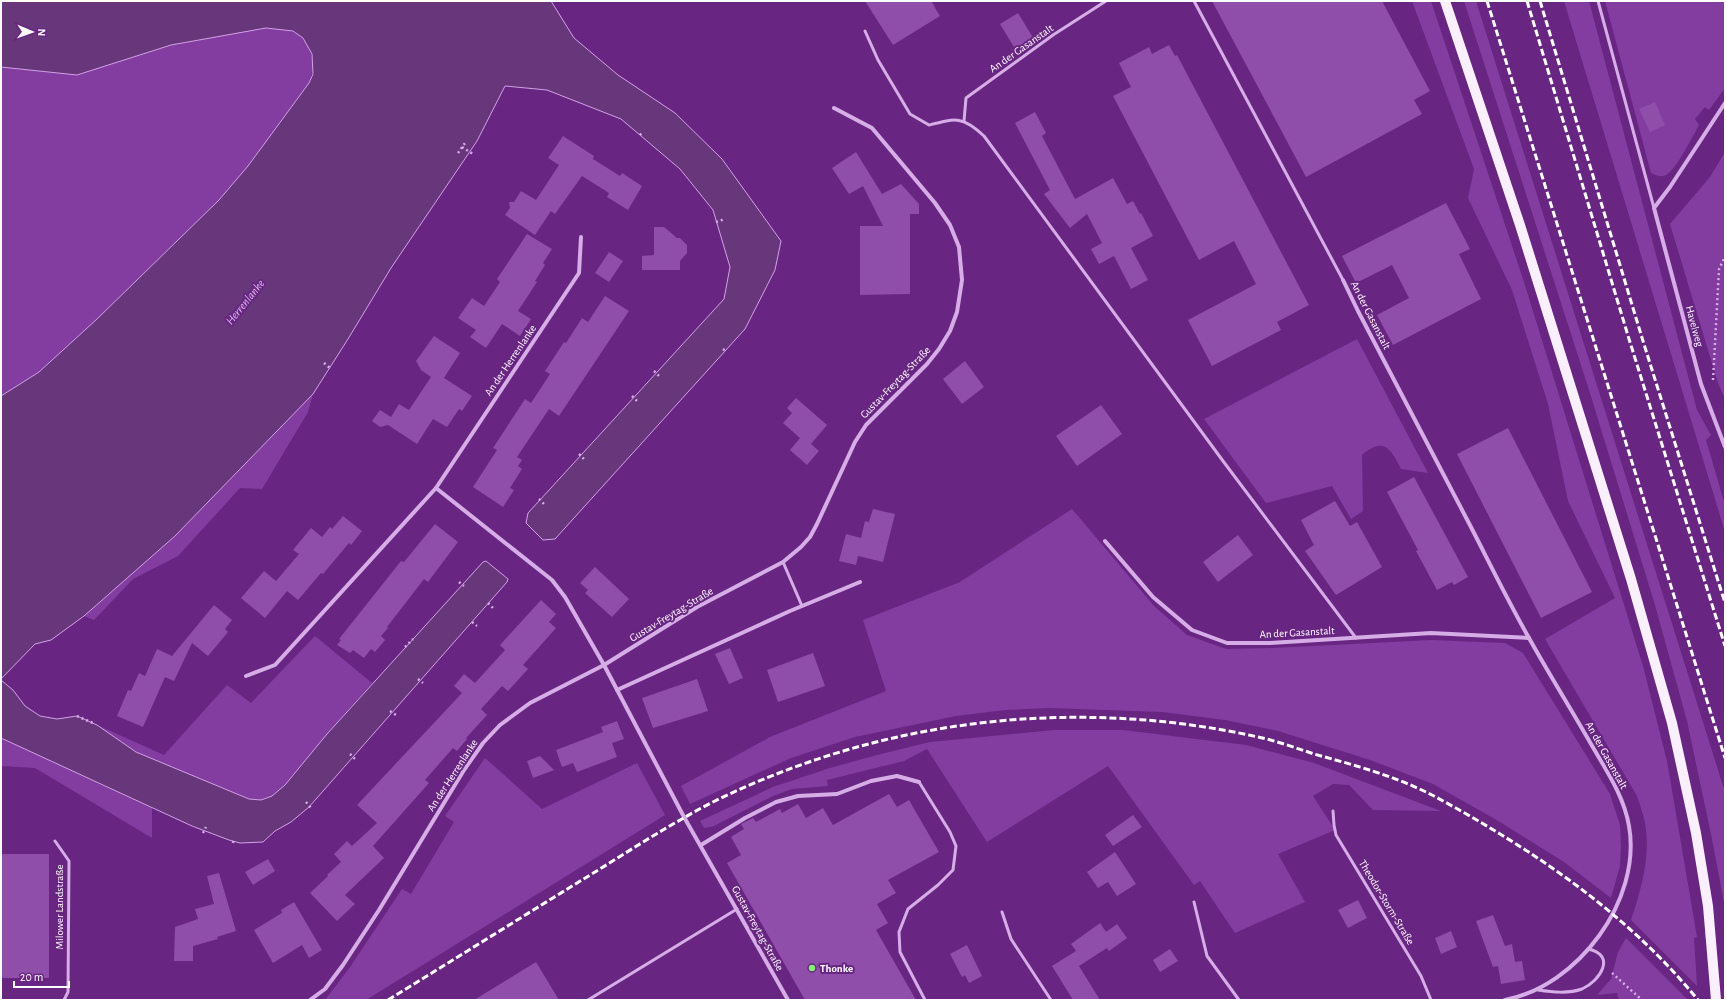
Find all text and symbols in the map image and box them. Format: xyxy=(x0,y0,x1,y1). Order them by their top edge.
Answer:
north arrow xyxy=(12,12,52,52)
street label: An der Gasanstalt xyxy=(987,22,1056,74)
text: N xyxy=(36,28,47,36)
water label: Herrenlanke xyxy=(223,277,267,327)
street label: An der Gasanstalt xyxy=(1349,279,1393,352)
street label: Havelweg xyxy=(1684,304,1705,348)
street label: An der Herrenlanke xyxy=(483,323,538,398)
street label: Gustav-Freytag-Straße xyxy=(858,344,932,420)
street label: Gustav-Freytag-Straße xyxy=(628,585,715,644)
street label: An der Gasanstalt xyxy=(1259,625,1335,640)
street label: An der Gasanstalt xyxy=(1584,720,1630,791)
street label: An der Herrenlanke xyxy=(425,737,480,813)
street label: Theodor-Storm-Straße xyxy=(1357,858,1416,947)
street label: Milower Landstraße xyxy=(54,864,65,950)
street label: Gustav-Freytag-Straße xyxy=(730,884,785,973)
scale bar xyxy=(14,963,69,989)
marker: Thonke xyxy=(807,963,817,973)
place label: Thonke xyxy=(820,963,853,974)
text: 20 m xyxy=(20,971,43,983)

